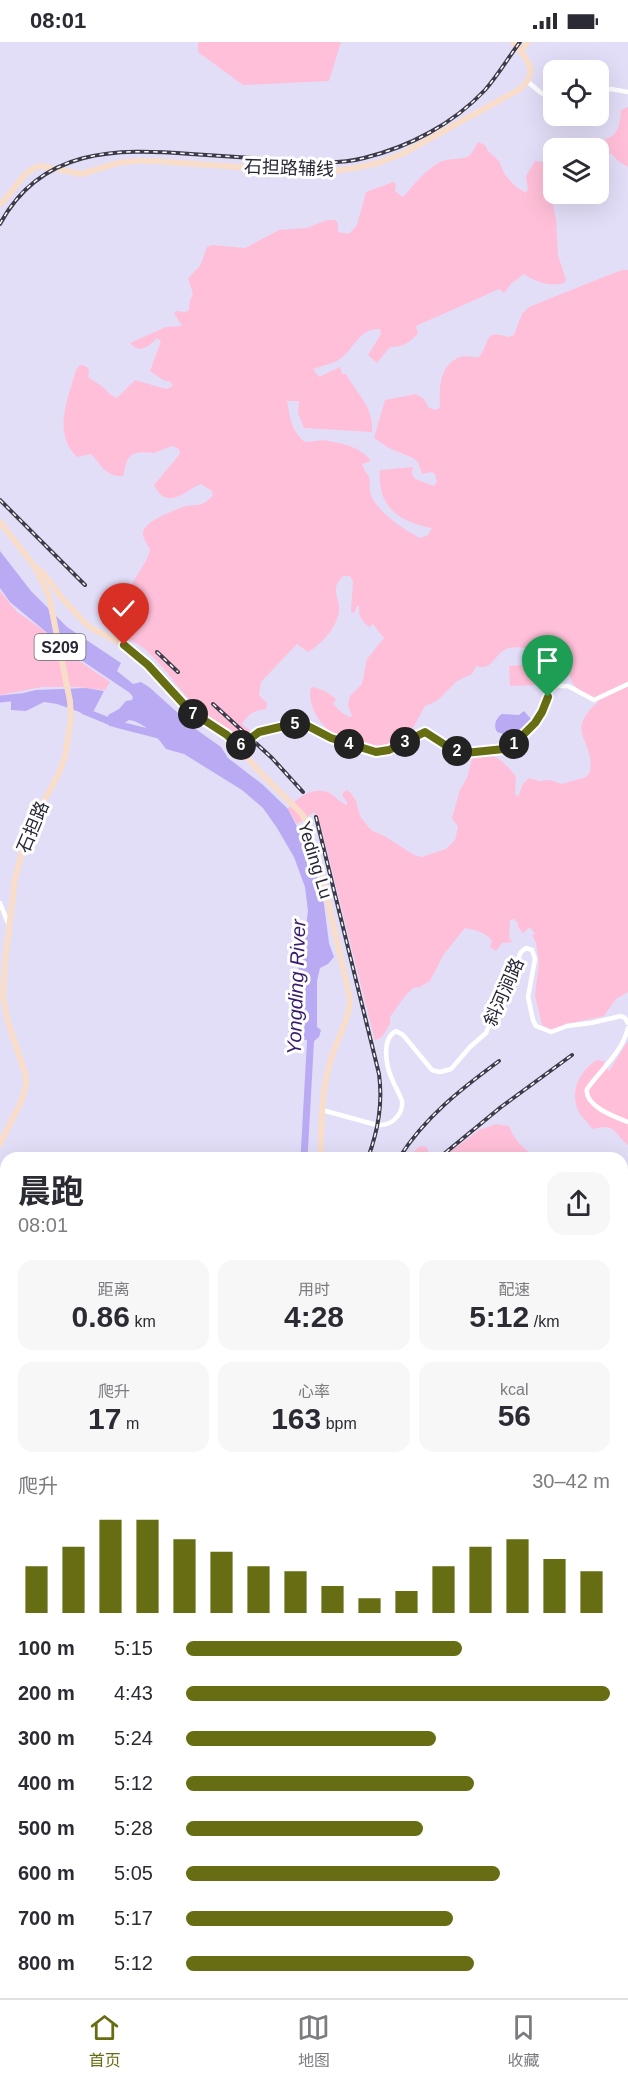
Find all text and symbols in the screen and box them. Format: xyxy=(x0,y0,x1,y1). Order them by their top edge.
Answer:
text: 08:01 xyxy=(30,8,86,33)
map controls xyxy=(543,60,609,204)
button: locate xyxy=(543,60,609,126)
button: layers xyxy=(543,138,609,204)
street label: 石担路辅线 xyxy=(244,156,334,180)
pin xyxy=(98,583,149,645)
icon: check xyxy=(107,592,140,625)
road number: S209 xyxy=(34,634,86,660)
pin xyxy=(522,635,573,697)
icon: arrive xyxy=(531,644,564,677)
pin: 7 xyxy=(178,699,208,729)
text: 7 xyxy=(189,705,197,722)
pin: 5 xyxy=(280,709,310,739)
text: 5 xyxy=(291,715,299,732)
pin: 3 xyxy=(390,727,420,757)
pin: 4 xyxy=(334,729,364,759)
pin: 1 xyxy=(499,729,529,759)
pin: 6 xyxy=(226,730,256,760)
text: 3 xyxy=(401,733,409,750)
text: 4 xyxy=(345,735,353,752)
text: 1 xyxy=(510,735,518,752)
text: 6 xyxy=(237,736,245,753)
pin: 2 xyxy=(442,736,472,766)
text: 2 xyxy=(453,742,461,759)
street label: 石担路 xyxy=(13,798,53,856)
street label: Yeding Lu xyxy=(294,819,336,901)
water label: Yongding River xyxy=(283,918,309,1055)
street label: 斜河涧路 xyxy=(480,955,528,1029)
button: share xyxy=(547,1172,610,1235)
text: 晨跑 xyxy=(18,1173,84,1210)
text: 08:01 xyxy=(18,1214,68,1236)
text: 距离 xyxy=(98,1281,130,1298)
text: 用时 xyxy=(298,1281,330,1298)
text: 配速 xyxy=(498,1281,530,1298)
text: 0.86 xyxy=(72,1300,130,1333)
text: 4:28 xyxy=(284,1300,344,1333)
text: 5:12 xyxy=(469,1300,529,1333)
text: km xyxy=(130,1313,156,1330)
text: /km xyxy=(529,1313,559,1330)
text: kcal xyxy=(500,1381,529,1398)
text: 爬升 xyxy=(98,1383,130,1400)
text: 心率 xyxy=(298,1383,330,1400)
text: 56 xyxy=(498,1399,531,1432)
text: 17 xyxy=(88,1402,121,1435)
text: 163 xyxy=(271,1402,321,1435)
text: m xyxy=(121,1415,139,1432)
text: bpm xyxy=(321,1415,357,1432)
text: 30–42 m xyxy=(532,1470,610,1492)
text: 爬升 xyxy=(18,1475,58,1497)
text: 100 m xyxy=(18,1637,75,1659)
text: 5:15 xyxy=(114,1637,153,1659)
text: 200 m xyxy=(18,1682,75,1704)
text: 4:43 xyxy=(114,1682,153,1704)
text: 300 m xyxy=(18,1727,75,1749)
text: 5:24 xyxy=(114,1727,153,1749)
text: 400 m xyxy=(18,1772,75,1794)
text: 5:12 xyxy=(114,1772,153,1794)
text: 500 m xyxy=(18,1817,75,1839)
text: 5:28 xyxy=(114,1817,153,1839)
text: 600 m xyxy=(18,1862,75,1884)
text: 5:05 xyxy=(114,1862,153,1884)
text: 700 m xyxy=(18,1907,75,1929)
text: 5:17 xyxy=(114,1907,153,1929)
text: 800 m xyxy=(18,1952,75,1974)
text: 5:12 xyxy=(114,1952,153,1974)
tab: 首页 xyxy=(88,2011,121,2071)
tab: 地图 xyxy=(297,2011,330,2071)
tab: 收藏 xyxy=(507,2011,540,2071)

